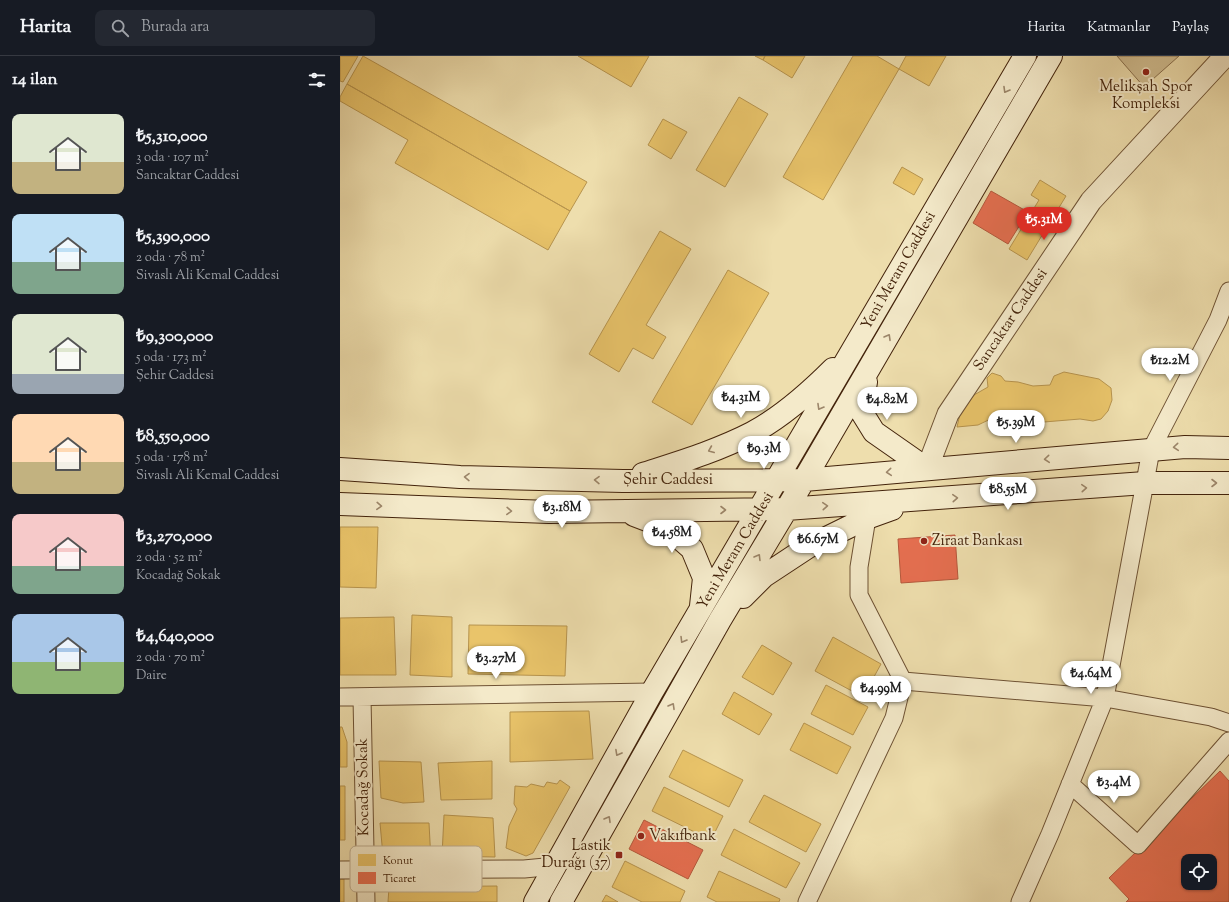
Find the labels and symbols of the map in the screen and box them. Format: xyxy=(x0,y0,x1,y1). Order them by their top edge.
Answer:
marker: Melikşah Spor Kompleksi xyxy=(1141,67,1151,77)
place label: Melikşah Spor Kompleksi xyxy=(1099,77,1193,115)
one-way arrow xyxy=(1003,86,1010,93)
pin: ₺5.31M xyxy=(1011,207,1077,241)
street label: Yeni Meram Caddesi xyxy=(857,208,941,334)
street label: Sancaktar Caddesi xyxy=(969,265,1053,375)
one-way arrow xyxy=(883,334,890,341)
pin: ₺12.2M xyxy=(1137,348,1203,382)
pin: ₺4.31M xyxy=(708,385,774,419)
pin: ₺4.82M xyxy=(854,387,920,421)
one-way arrow xyxy=(817,403,824,410)
pin: ₺5.39M xyxy=(983,410,1049,444)
pin: ₺9.3M xyxy=(736,436,792,470)
one-way arrow xyxy=(1173,443,1179,452)
one-way arrow xyxy=(707,446,714,454)
one-way arrow xyxy=(1044,454,1050,463)
one-way arrow xyxy=(886,468,892,477)
street label: Şehir Caddesi xyxy=(623,470,713,491)
one-way arrow xyxy=(464,473,470,482)
one-way arrow xyxy=(594,476,600,484)
pin: ₺8.55M xyxy=(975,477,1041,511)
one-way arrow xyxy=(1211,479,1217,487)
one-way arrow xyxy=(1081,483,1087,492)
street label: Yeni Meram Caddesi xyxy=(693,488,779,614)
one-way arrow xyxy=(951,493,958,502)
pin: ₺3.18M xyxy=(529,495,595,529)
one-way arrow xyxy=(376,502,382,510)
one-way arrow xyxy=(822,502,828,511)
one-way arrow xyxy=(720,506,726,514)
one-way arrow xyxy=(506,507,512,515)
pin: ₺4.58M xyxy=(639,520,705,554)
pin: ₺6.67M xyxy=(785,527,851,561)
place label: Ziraat Bankası xyxy=(932,531,1023,552)
marker: Ziraat Bankası xyxy=(919,536,929,546)
one-way arrow xyxy=(753,554,760,561)
one-way arrow xyxy=(681,636,688,643)
pin: ₺3.27M xyxy=(463,646,529,680)
pin: ₺4.64M xyxy=(1058,661,1124,695)
pin: ₺4.99M xyxy=(848,676,914,710)
one-way arrow xyxy=(667,703,674,710)
street label: Kocadağ Sokak xyxy=(353,738,375,836)
one-way arrow xyxy=(616,749,623,756)
pin: ₺3.4M xyxy=(1086,770,1142,804)
one-way arrow xyxy=(603,816,610,823)
place label: Vakıfbank xyxy=(649,826,716,847)
marker: Vakıfbank xyxy=(636,831,646,841)
place label: Lastik Durağı (37) xyxy=(541,836,611,874)
legend xyxy=(350,846,482,892)
marker: Lastik Durağı (37) xyxy=(614,850,624,860)
text: Konut xyxy=(383,853,413,869)
text: Ticaret xyxy=(383,871,416,887)

